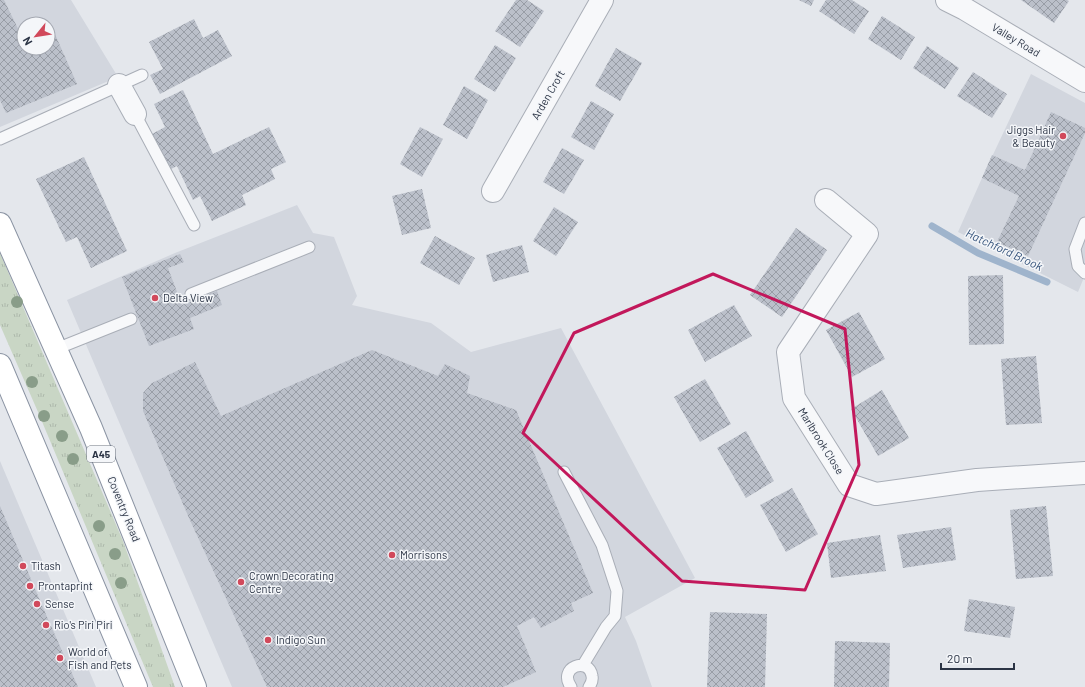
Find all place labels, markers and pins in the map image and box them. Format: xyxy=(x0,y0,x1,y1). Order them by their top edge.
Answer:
place label: Jiggs Hair & Beauty xyxy=(1007,123,1055,149)
marker: Jiggs Hair & Beauty xyxy=(1058,131,1068,141)
place label: Delta View xyxy=(163,291,213,304)
marker: Delta View xyxy=(150,293,160,303)
place label: Morrisons xyxy=(400,548,447,561)
marker: Morrisons xyxy=(387,550,397,560)
place label: Titash xyxy=(31,559,61,572)
marker: Titash xyxy=(18,561,28,571)
place label: Crown Decorating Centre xyxy=(249,569,334,595)
marker: Crown Decorating Centre xyxy=(236,577,246,587)
place label: Prontaprint xyxy=(38,579,93,592)
marker: Prontaprint xyxy=(25,581,35,591)
place label: Sense xyxy=(45,597,75,610)
marker: Sense xyxy=(32,599,42,609)
place label: Rio's Piri Piri xyxy=(54,618,113,631)
marker: Rio's Piri Piri xyxy=(41,620,51,630)
place label: Indigo Sun xyxy=(276,633,326,646)
marker: Indigo Sun xyxy=(263,635,273,645)
place label: World of Fish and Pets xyxy=(68,645,132,671)
marker: World of Fish and Pets xyxy=(55,653,65,663)

